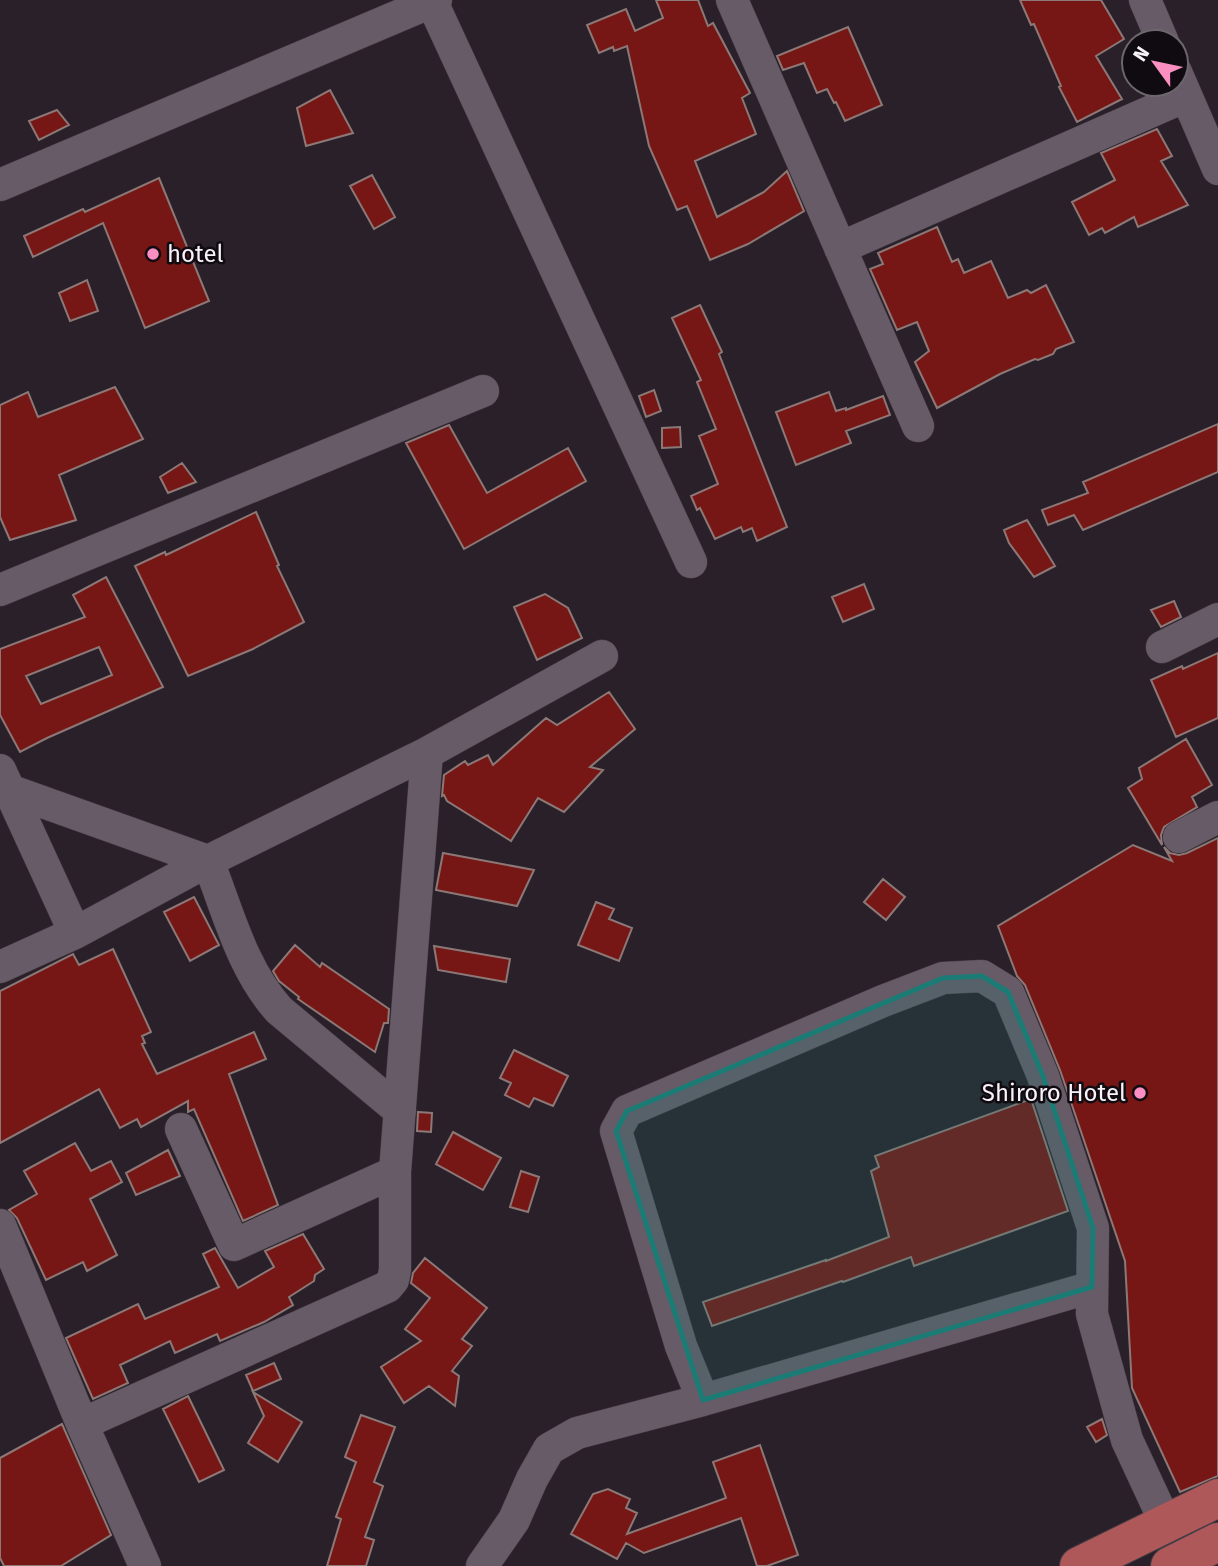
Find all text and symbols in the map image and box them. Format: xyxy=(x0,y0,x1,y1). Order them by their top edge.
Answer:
north arrow xyxy=(1120,28,1190,98)
text: N xyxy=(1128,42,1154,66)
place label: hotel xyxy=(167,240,224,268)
marker: hotel xyxy=(145,246,161,262)
place label: Shiroro Hotel xyxy=(982,1079,1126,1107)
marker: Shiroro Hotel xyxy=(1132,1085,1148,1101)

